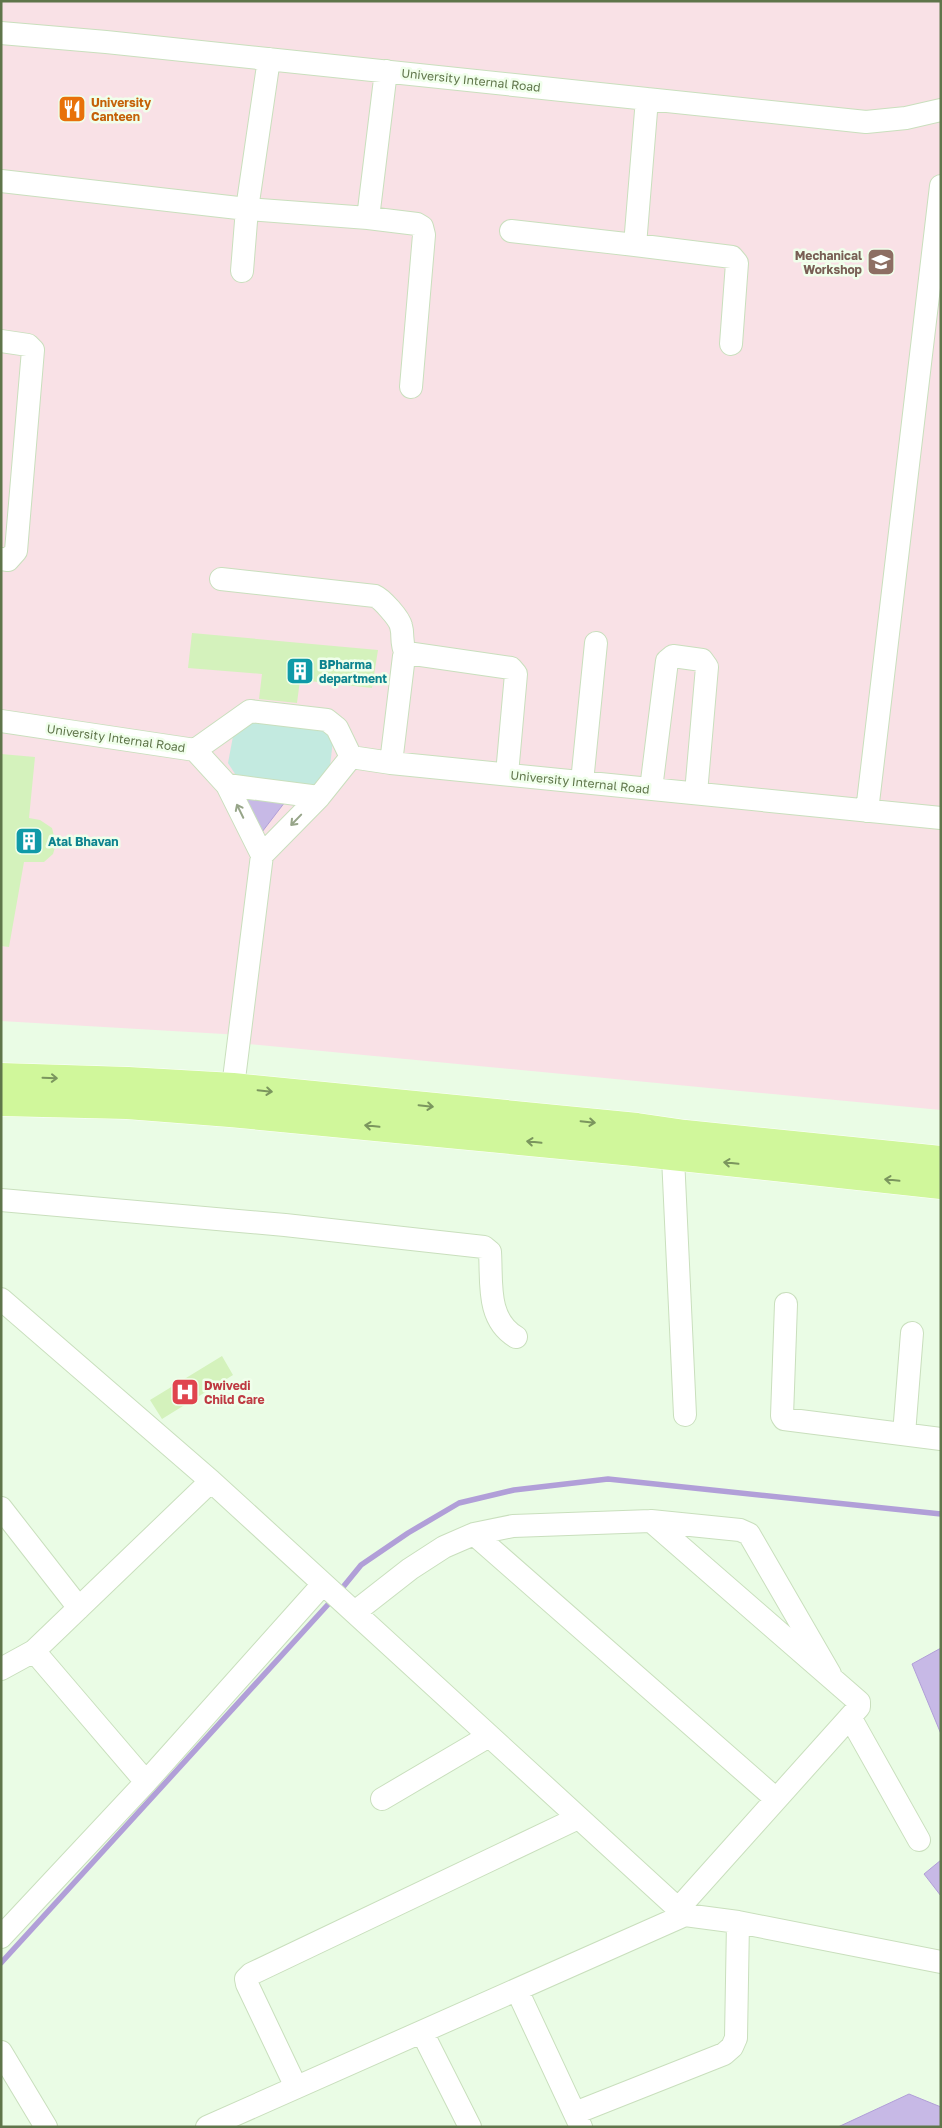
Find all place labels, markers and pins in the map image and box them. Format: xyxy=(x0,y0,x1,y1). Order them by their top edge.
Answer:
restaurant icon: University Canteen xyxy=(57,94,87,124)
place label: University Canteen xyxy=(91,95,152,124)
school or university icon: Mechanical Workshop xyxy=(866,247,896,277)
place label: Mechanical Workshop xyxy=(795,248,863,277)
building icon: BPharma department xyxy=(285,656,315,686)
place label: BPharma department xyxy=(319,657,387,686)
building icon: Atal Bhavan xyxy=(14,826,44,856)
place label: Atal Bhavan xyxy=(48,834,118,849)
hospital icon: Dwivedi Child Care xyxy=(170,1377,200,1407)
place label: Dwivedi Child Care xyxy=(204,1378,264,1407)

